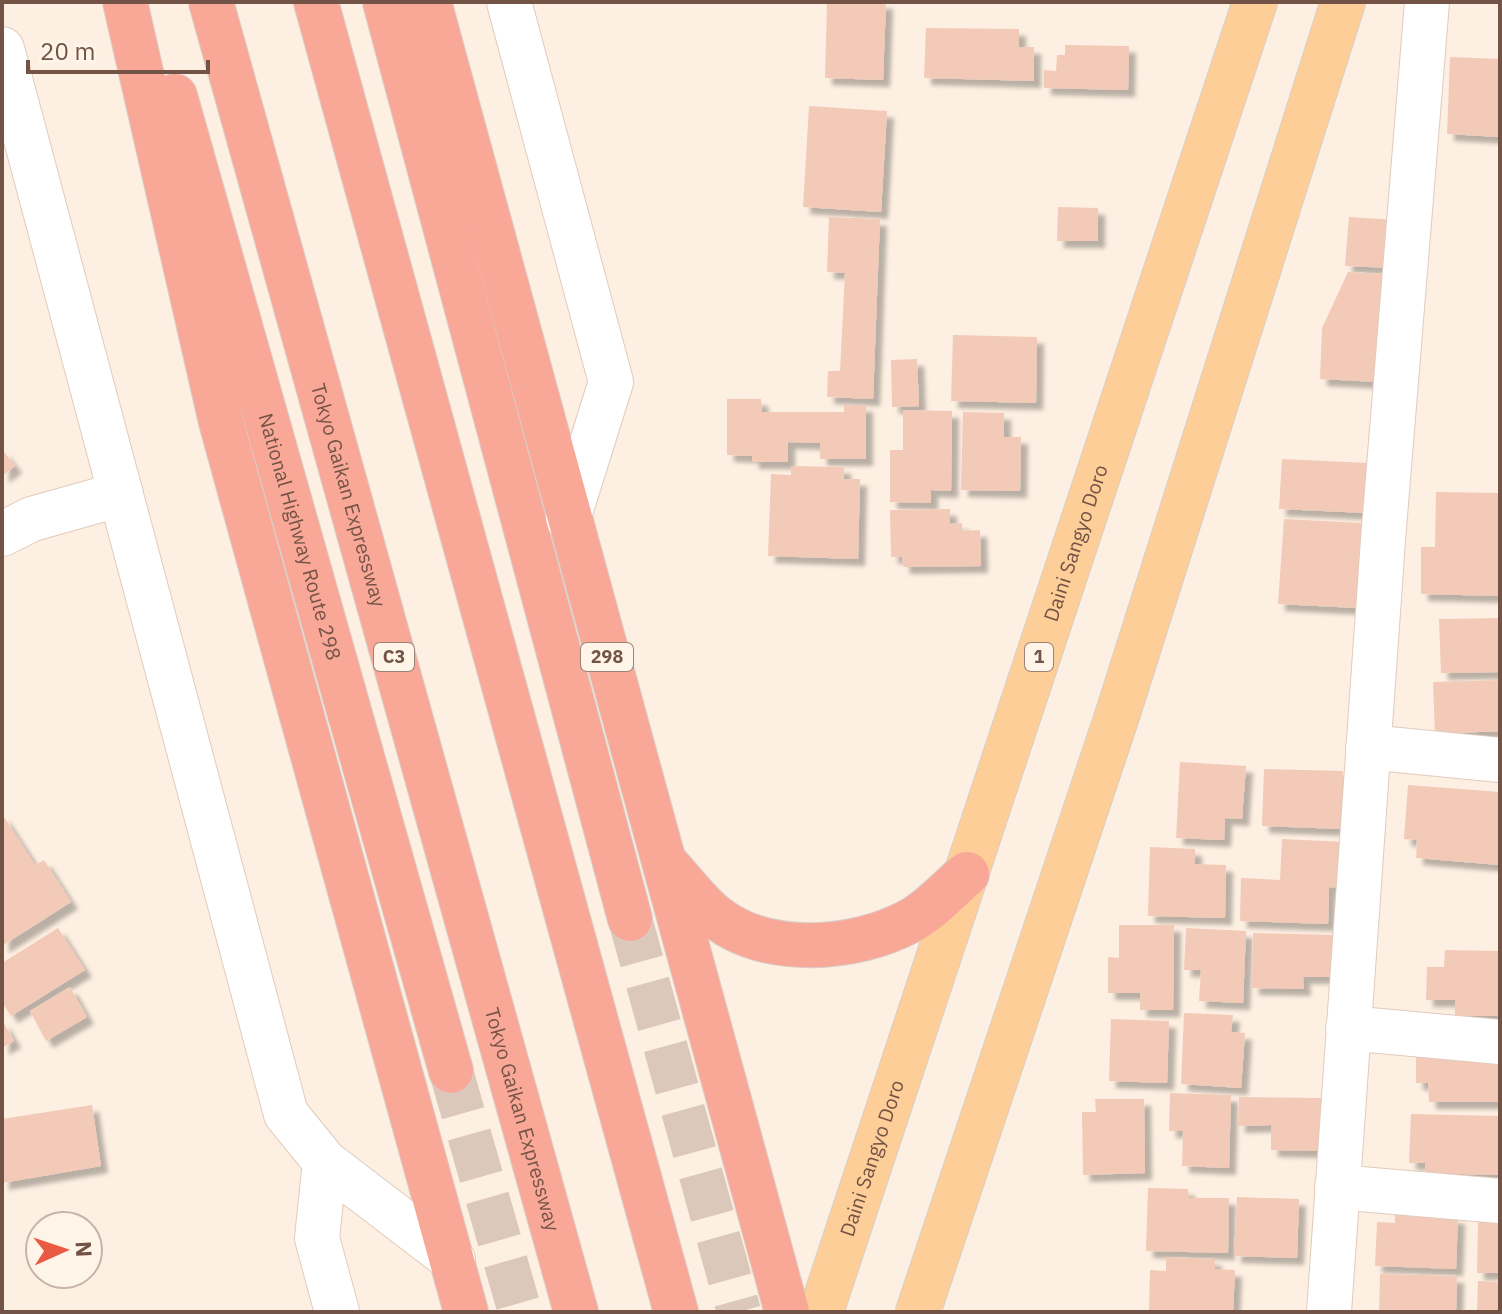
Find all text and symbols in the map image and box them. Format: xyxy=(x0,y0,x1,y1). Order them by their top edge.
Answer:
scale bar xyxy=(28,24,208,74)
text: 20 m xyxy=(40,35,95,67)
street label: Tokyo Gaikan Expressway xyxy=(305,380,393,610)
street label: National Highway Route 298 xyxy=(252,410,348,663)
street label: Daini Sangyo Doro xyxy=(1037,461,1114,625)
road number: C3 xyxy=(374,643,414,671)
road number: 298 xyxy=(581,643,633,671)
road number: 1 xyxy=(1025,643,1053,671)
street label: Tokyo Gaikan Expressway xyxy=(479,1004,567,1234)
street label: Daini Sangyo Doro xyxy=(833,1076,910,1240)
north arrow xyxy=(24,1210,104,1290)
text: N xyxy=(70,1240,99,1258)

